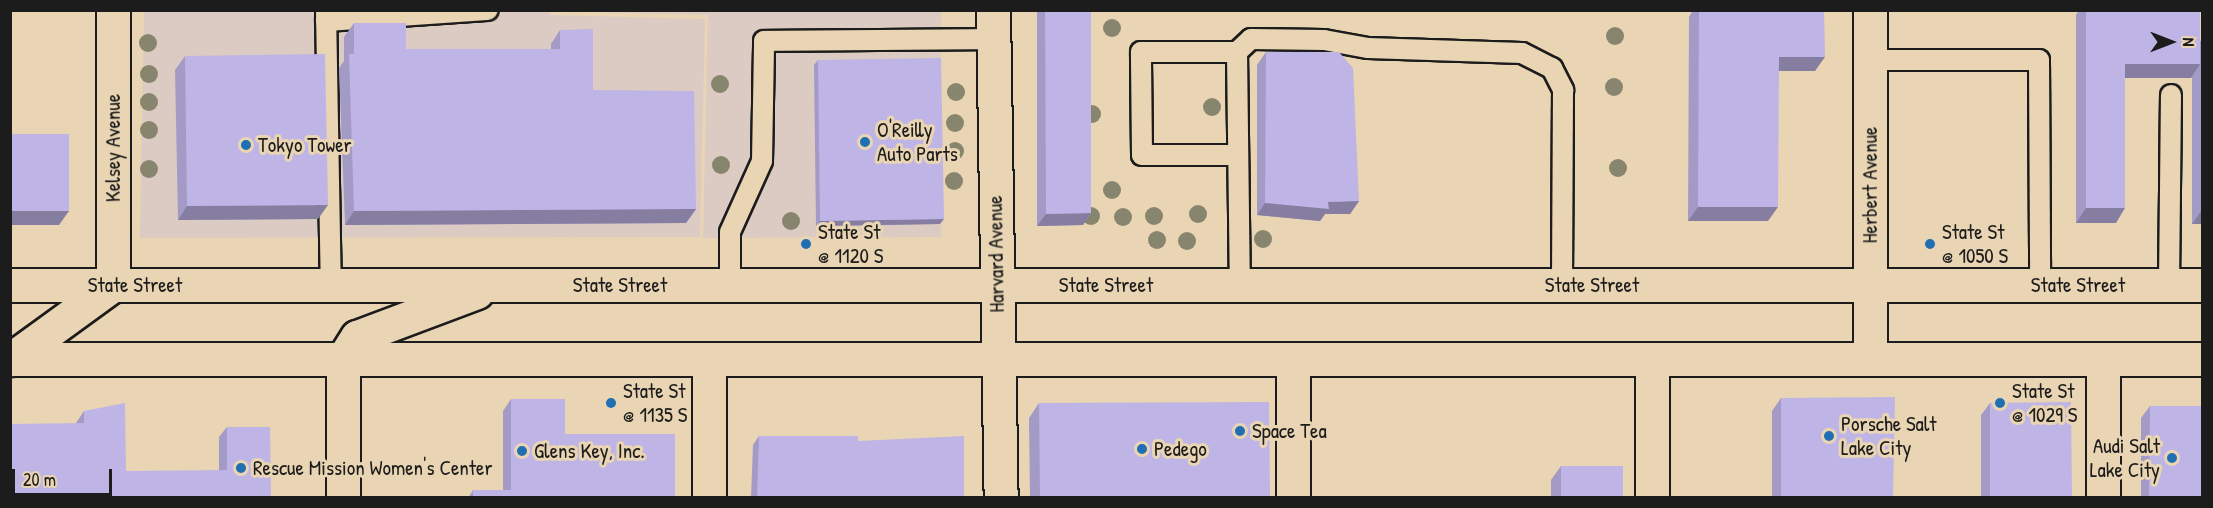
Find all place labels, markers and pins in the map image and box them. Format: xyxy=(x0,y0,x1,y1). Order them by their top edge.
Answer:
place label: O'Reilly Auto Parts xyxy=(877,117,958,167)
place label: Tokyo Tower xyxy=(258,132,352,158)
marker: O'Reilly Auto Parts xyxy=(858,135,872,149)
marker: Tokyo Tower xyxy=(239,138,253,152)
place label: State St @ 1120 S xyxy=(818,219,883,269)
place label: State St @ 1050 S xyxy=(1942,219,2008,269)
marker: State St @ 1120 S xyxy=(799,237,813,251)
marker: State St @ 1050 S xyxy=(1923,237,1937,251)
place label: State St @ 1135 S xyxy=(623,378,687,428)
place label: State St @ 1029 S xyxy=(2012,378,2077,428)
marker: State St @ 1135 S xyxy=(604,396,618,410)
marker: State St @ 1029 S xyxy=(1993,396,2007,410)
place label: Porsche Salt Lake City xyxy=(1841,411,1937,461)
place label: Space Tea xyxy=(1252,418,1327,444)
marker: Space Tea xyxy=(1233,424,1247,438)
marker: Porsche Salt Lake City xyxy=(1822,429,1836,443)
place label: Audi Salt Lake City xyxy=(2090,433,2160,483)
place label: Pedego xyxy=(1154,436,1207,462)
place label: Glens Key, Inc. xyxy=(534,438,645,464)
marker: Pedego xyxy=(1135,442,1149,456)
marker: Glens Key, Inc. xyxy=(515,444,529,458)
marker: Audi Salt Lake City xyxy=(2165,451,2179,465)
place label: Rescue Mission Women's Center xyxy=(253,455,492,481)
marker: Rescue Mission Women's Center xyxy=(234,461,248,475)

